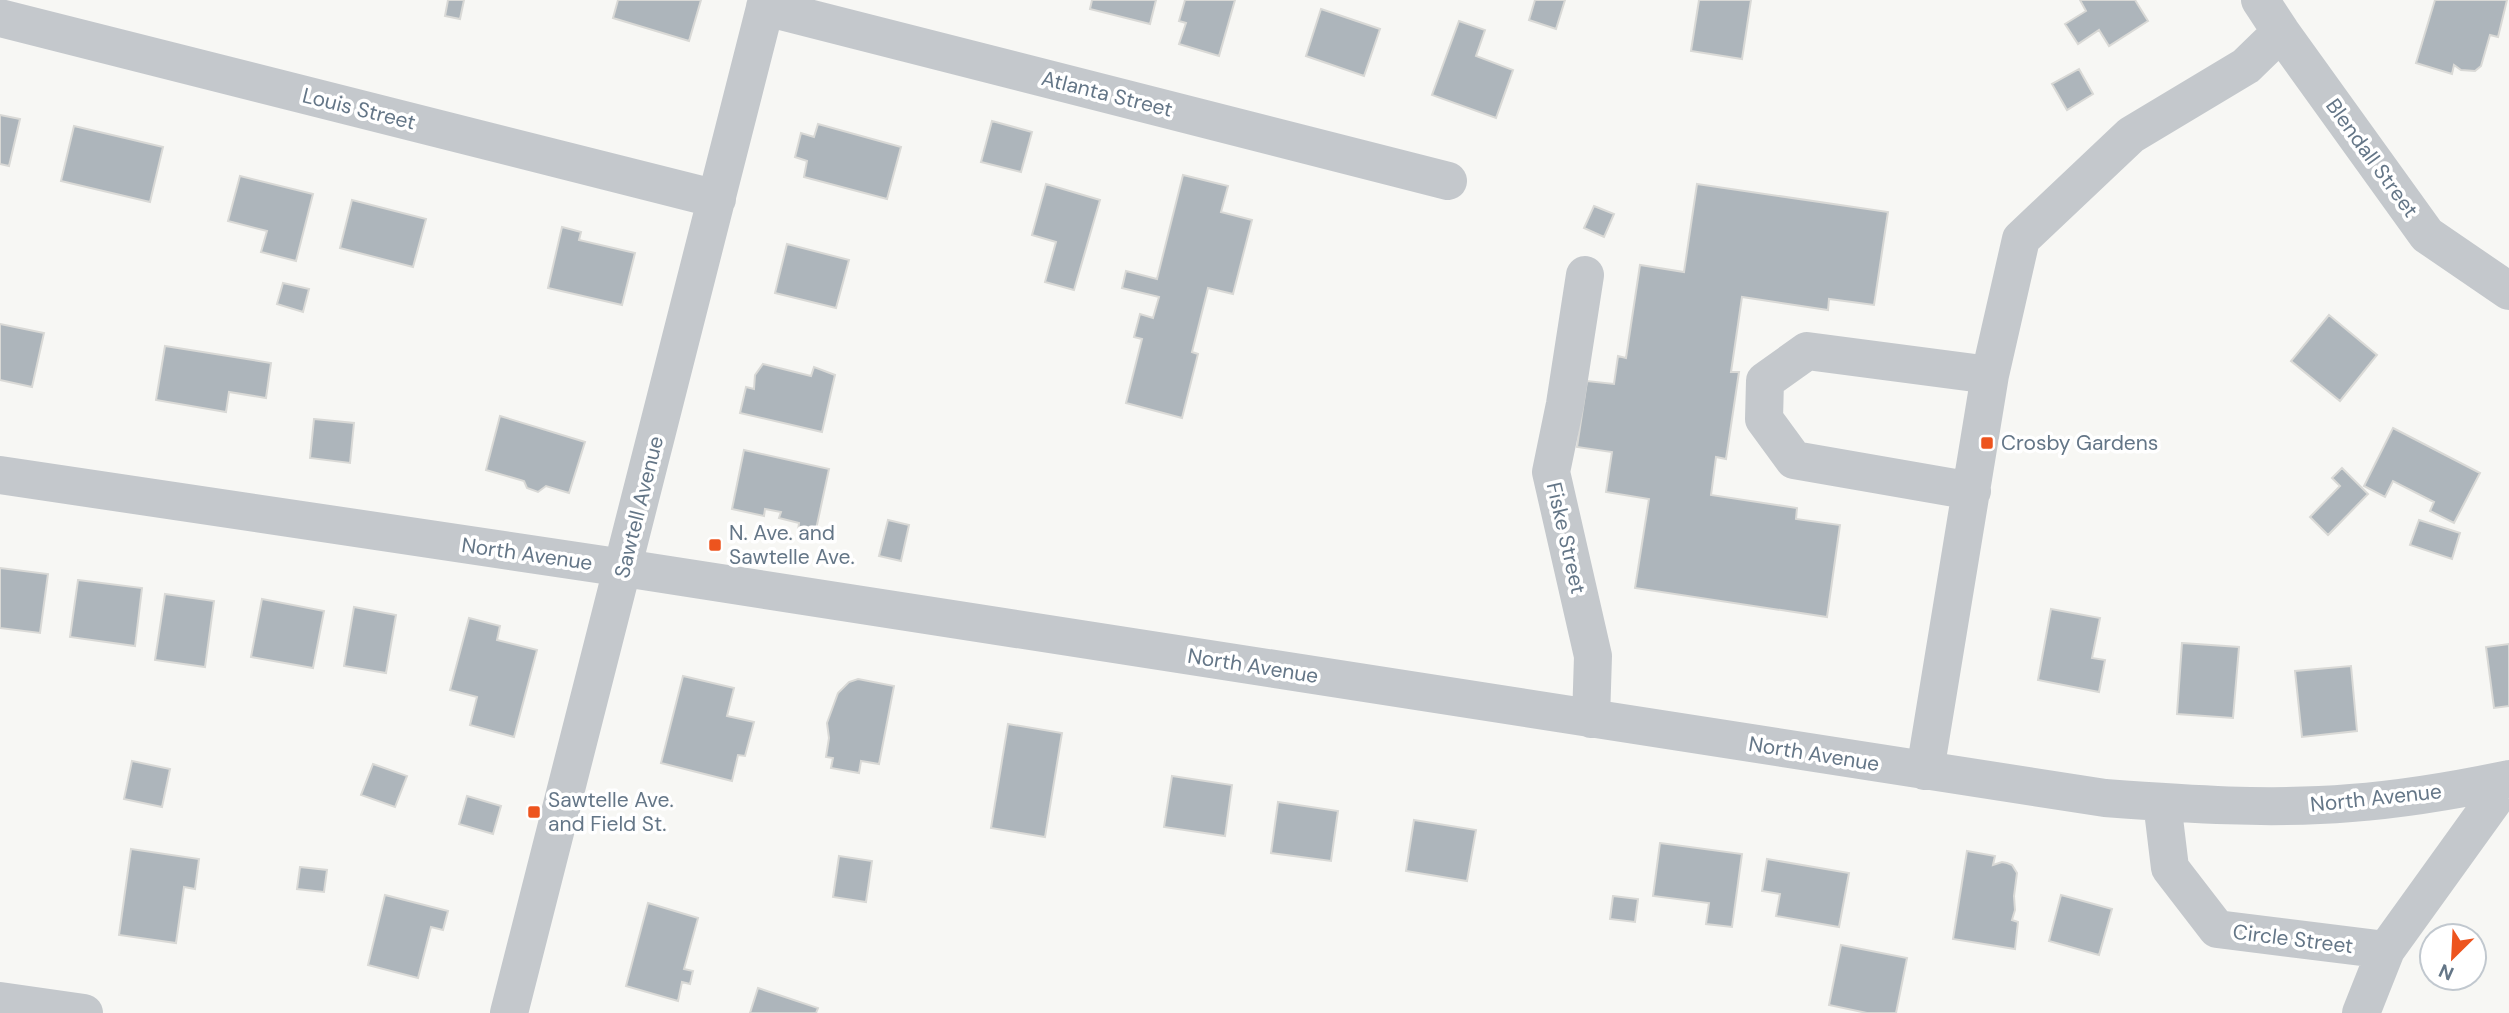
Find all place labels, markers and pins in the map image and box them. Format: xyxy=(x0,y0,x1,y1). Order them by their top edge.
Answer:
place label: Crosby Gardens xyxy=(2001,429,2158,457)
marker: Crosby Gardens xyxy=(1979,435,1995,451)
place label: N. Ave. and Sawtelle Ave. xyxy=(729,519,855,571)
marker: N. Ave. and Sawtelle Ave. xyxy=(707,537,723,553)
place label: Sawtelle Ave. and Field St. xyxy=(548,786,674,838)
marker: Sawtelle Ave. and Field St. xyxy=(526,804,542,820)

